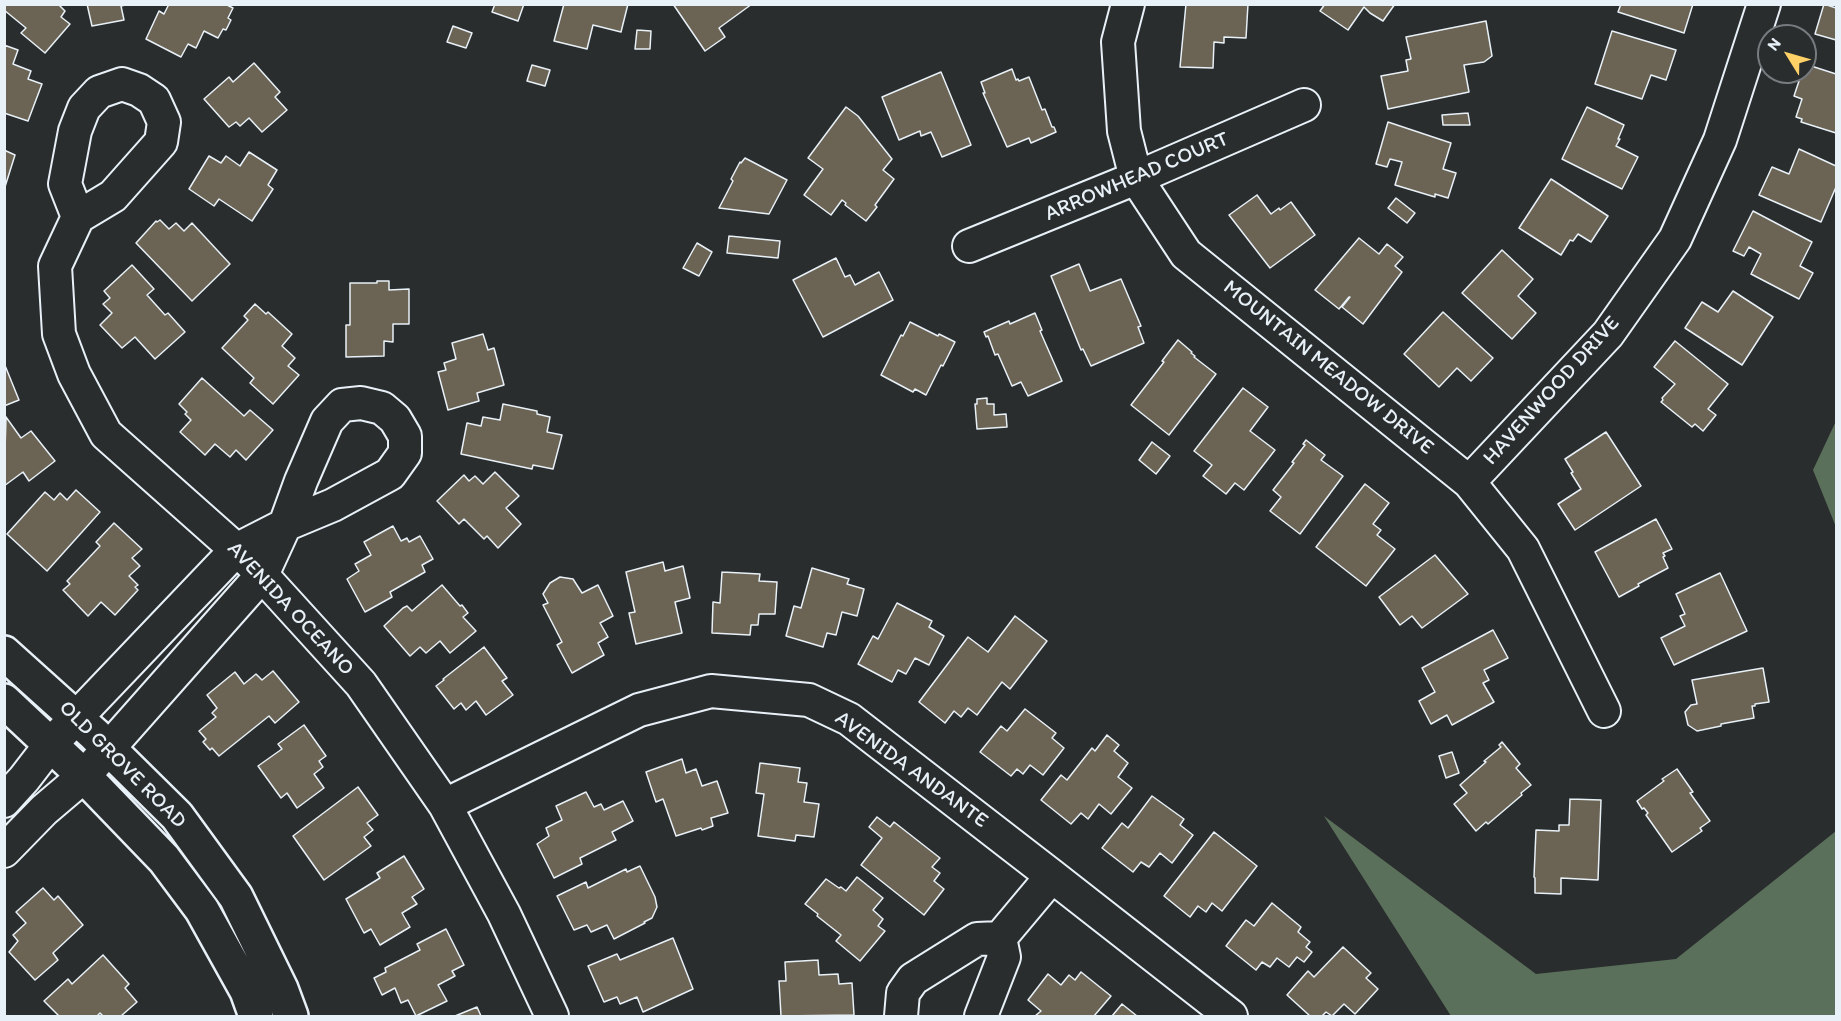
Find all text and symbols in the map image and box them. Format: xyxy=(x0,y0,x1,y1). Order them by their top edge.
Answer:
north arrow xyxy=(1757,24,1817,84)
text: N xyxy=(1763,34,1785,54)
street label: ARROWHEAD COURT xyxy=(1041,127,1233,227)
street label: MOUNTAIN MEADOW DRIVE xyxy=(1218,275,1438,461)
street label: HAVENWOOD DRIVE xyxy=(1479,311,1625,471)
street label: AVENIDA OCEANO xyxy=(221,537,359,681)
street label: OLD GROVE ROAD xyxy=(53,696,191,834)
street label: AVENIDA ANDANTE xyxy=(830,706,992,834)

